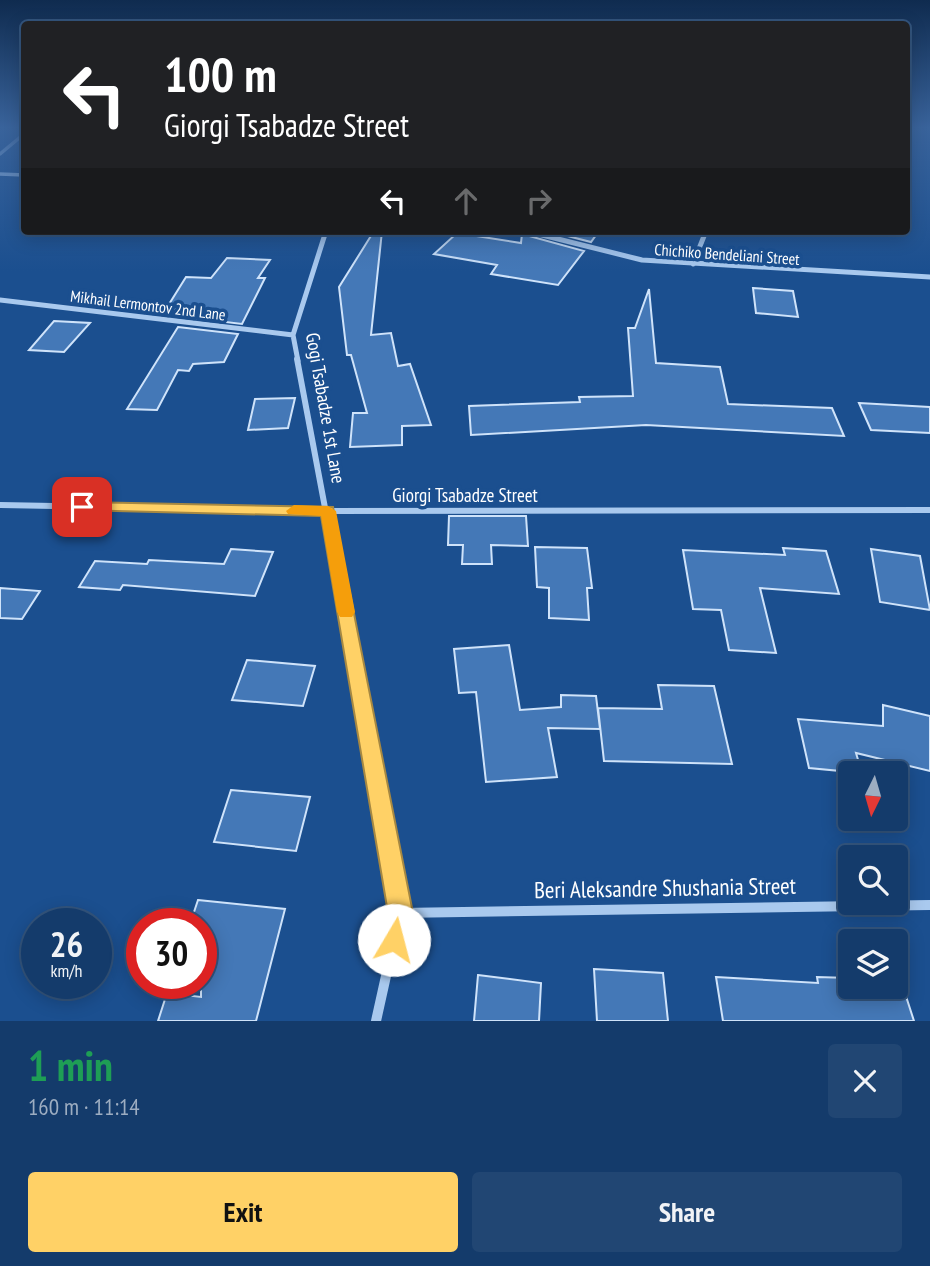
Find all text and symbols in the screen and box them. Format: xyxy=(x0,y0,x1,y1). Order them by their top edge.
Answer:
text: 100 m xyxy=(164,42,277,106)
icon: left xyxy=(49,49,140,140)
text: Giorgi Tsabadze Street xyxy=(164,104,409,146)
icon: left xyxy=(374,182,412,220)
icon: ahead xyxy=(447,182,485,220)
icon: right xyxy=(520,182,558,220)
street label: Chichiko Bendeliani Street xyxy=(654,239,801,269)
street label: Mikhail Lermontov 2nd Lane xyxy=(69,286,227,324)
street label: Gogi Tsabadze 1st Lane xyxy=(301,331,351,485)
pin xyxy=(52,477,112,537)
street label: Giorgi Tsabadze Street xyxy=(392,483,539,507)
icon: arrive xyxy=(63,488,101,526)
north arrow xyxy=(838,761,908,831)
map controls xyxy=(838,761,908,999)
button: search xyxy=(838,845,908,915)
street label: Beri Aleksandre Shushania Street xyxy=(534,871,797,904)
position arrow xyxy=(357,903,431,977)
speed limit sign: 30 xyxy=(126,908,217,999)
text: 26 xyxy=(50,921,83,967)
button: layers xyxy=(838,929,908,999)
text: km/h xyxy=(51,959,82,982)
text: 1 min xyxy=(28,1038,113,1093)
button: close xyxy=(828,1044,902,1118)
text: 160 m · 11:14 xyxy=(28,1092,140,1121)
button: Exit xyxy=(28,1172,458,1252)
button: Share xyxy=(472,1172,902,1252)

